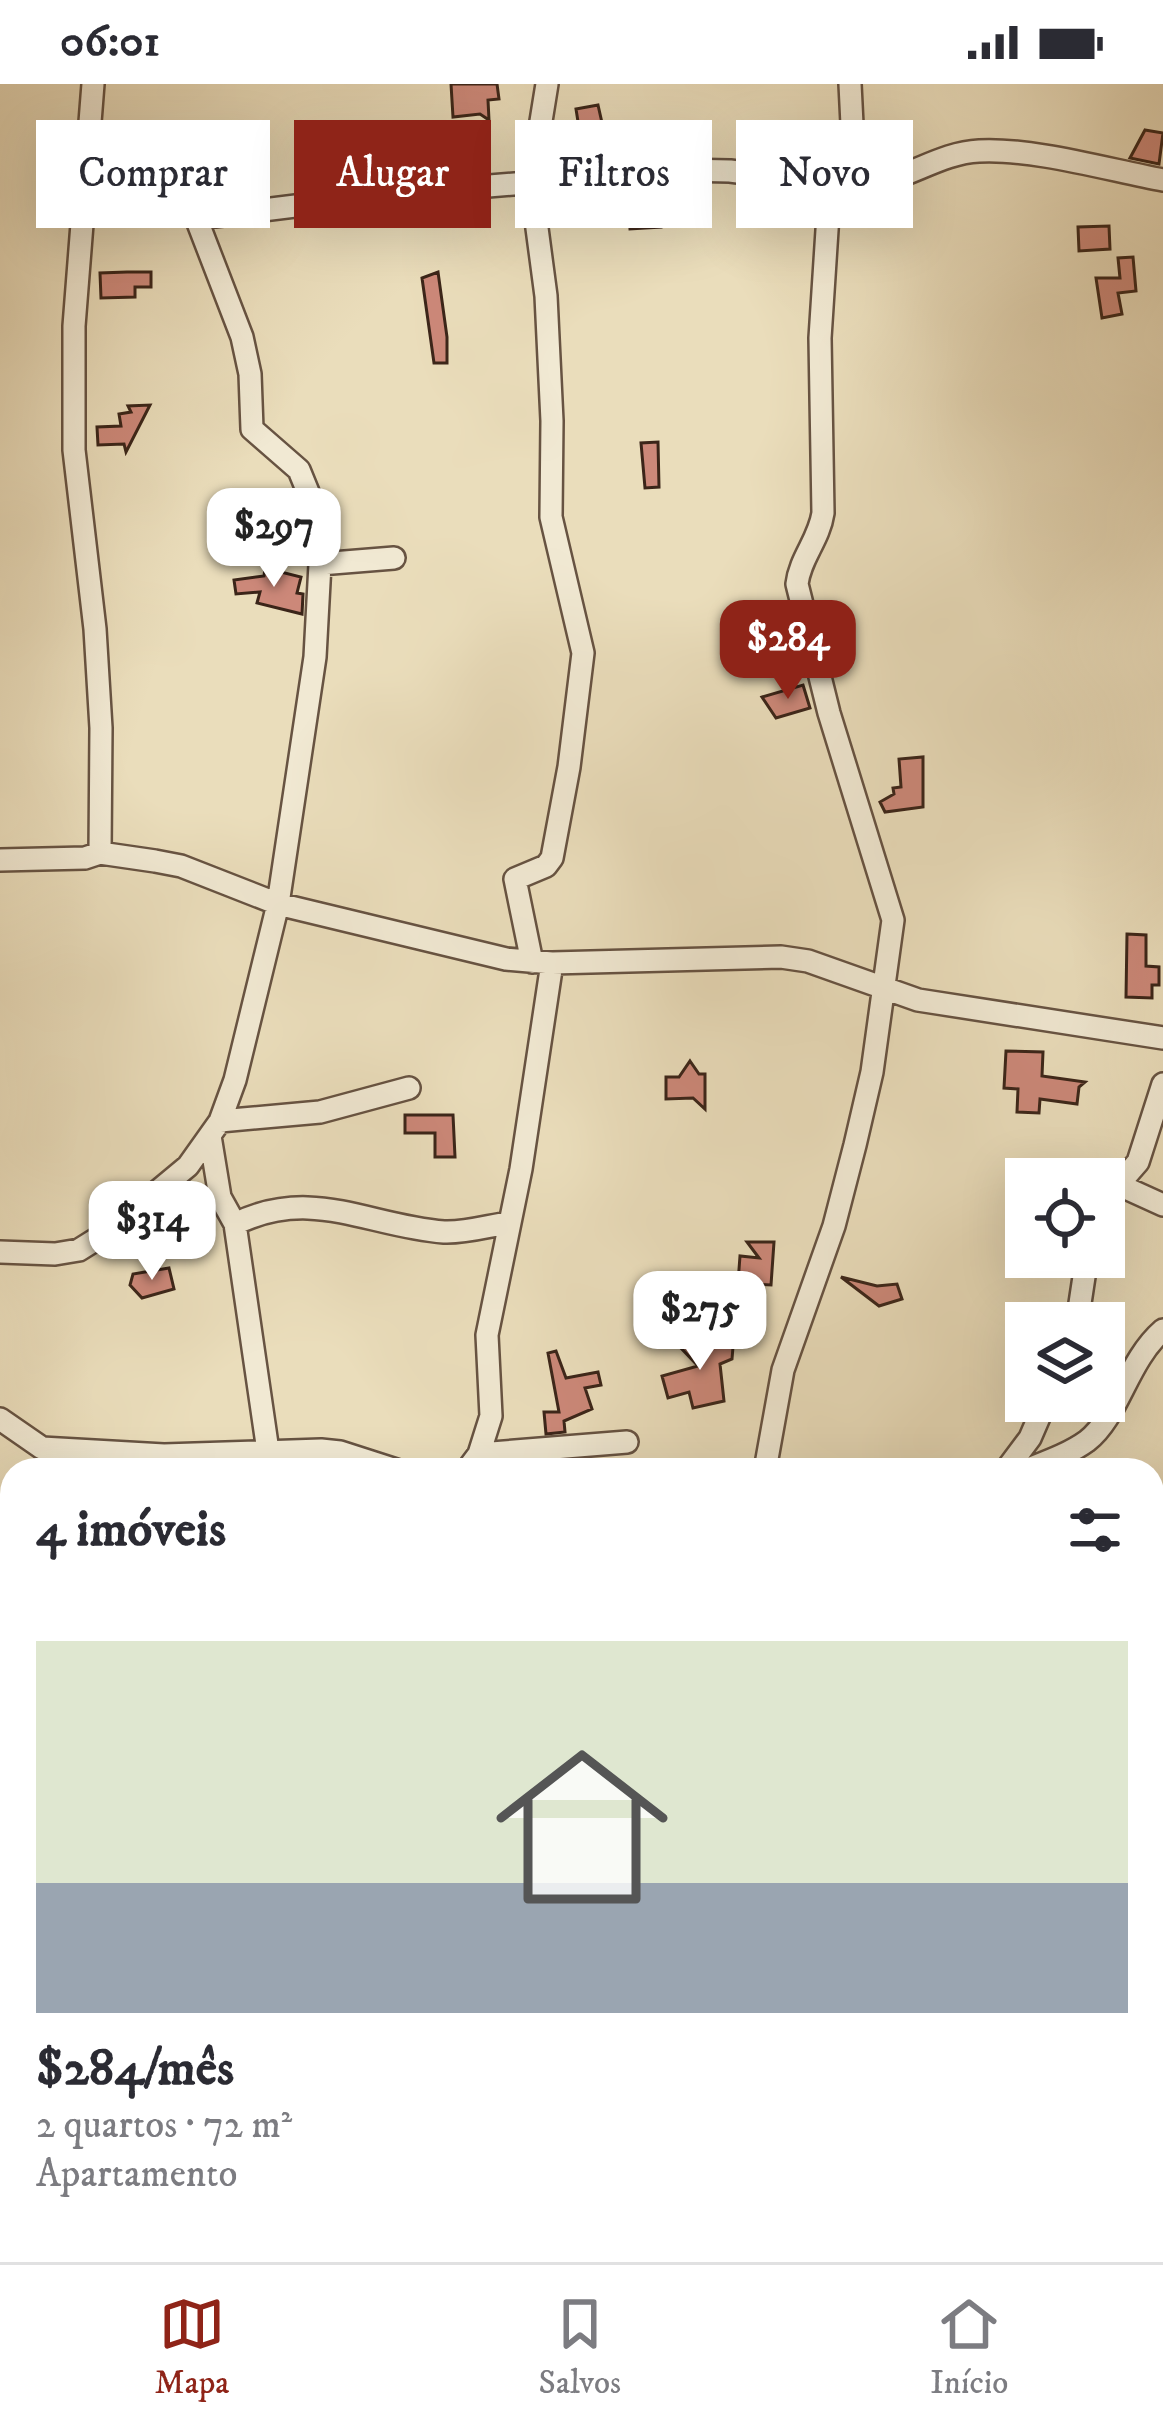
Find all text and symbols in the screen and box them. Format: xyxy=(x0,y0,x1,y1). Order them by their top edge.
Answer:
text: 06:01 xyxy=(60,14,160,70)
chip: Comprar xyxy=(36,120,270,228)
chip: Alugar xyxy=(294,120,491,228)
chip: Filtros xyxy=(515,120,712,228)
chip: Novo xyxy=(736,120,913,228)
pin: $297 xyxy=(203,488,345,590)
text: $297 xyxy=(234,502,314,551)
pin: $284 xyxy=(717,600,859,702)
text: $284 xyxy=(747,614,829,663)
map controls xyxy=(1005,1158,1125,1422)
button: locate xyxy=(1005,1158,1125,1278)
pin: $314 xyxy=(81,1181,223,1283)
text: $314 xyxy=(116,1195,188,1244)
pin: $275 xyxy=(629,1271,771,1373)
text: $275 xyxy=(660,1285,740,1334)
button: layers xyxy=(1005,1302,1125,1422)
icon: filters xyxy=(1062,1497,1128,1563)
text: 4 imóveis xyxy=(36,1498,226,1562)
icon: home xyxy=(474,1719,690,1935)
text: $284/mês xyxy=(36,2037,234,2101)
text: 2 quartos · 72 m² xyxy=(36,2101,292,2150)
text: Apartamento xyxy=(36,2150,238,2199)
tab: Mapa xyxy=(155,2291,229,2404)
tab: Salvos xyxy=(539,2291,621,2404)
tab: Início xyxy=(930,2291,1008,2404)

